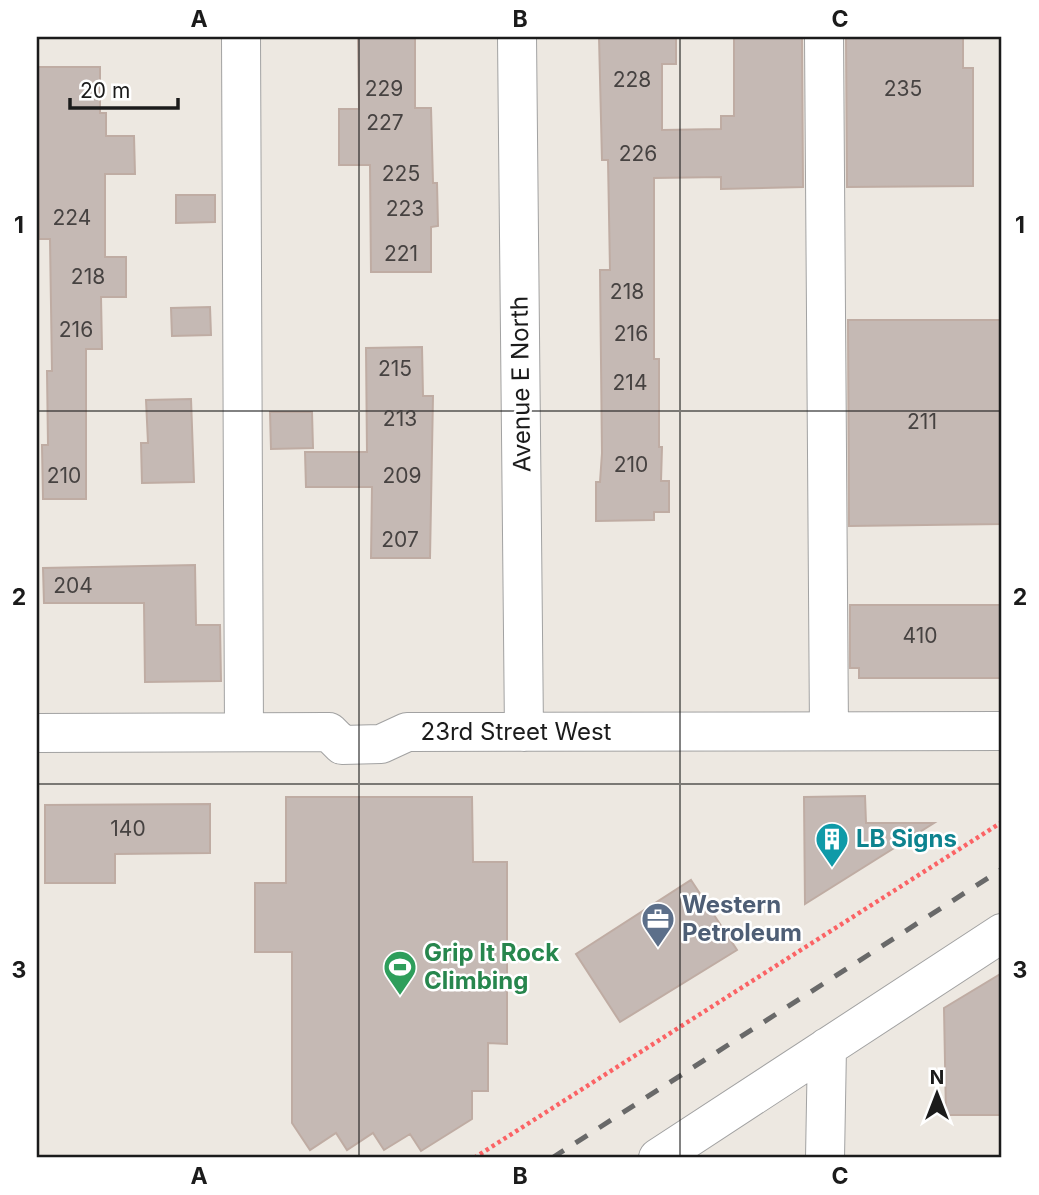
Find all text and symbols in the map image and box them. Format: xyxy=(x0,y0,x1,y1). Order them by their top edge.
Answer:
text: A xyxy=(190,5,208,33)
text: B xyxy=(512,5,528,33)
text: C xyxy=(831,5,849,33)
scale bar xyxy=(70,66,178,110)
house number: 228 xyxy=(613,67,651,92)
house number: 229 xyxy=(365,76,403,101)
house number: 235 xyxy=(884,76,922,101)
text: 20 m xyxy=(80,78,130,103)
house number: 227 xyxy=(366,110,404,135)
house number: 226 xyxy=(619,141,657,166)
house number: 225 xyxy=(382,161,420,186)
house number: 223 xyxy=(386,196,424,221)
house number: 224 xyxy=(53,205,91,230)
text: 1 xyxy=(14,211,24,239)
text: 1 xyxy=(1015,211,1025,239)
house number: 221 xyxy=(384,241,418,266)
house number: 218 xyxy=(71,264,105,289)
house number: 218 xyxy=(610,279,644,304)
street label: Avenue E North xyxy=(504,296,537,472)
house number: 216 xyxy=(59,317,93,342)
house number: 216 xyxy=(614,321,648,346)
house number: 215 xyxy=(378,356,412,381)
house number: 214 xyxy=(613,370,647,395)
house number: 213 xyxy=(383,406,417,431)
house number: 211 xyxy=(907,409,937,434)
house number: 210 xyxy=(614,452,648,477)
house number: 210 xyxy=(47,463,81,488)
house number: 209 xyxy=(382,463,422,488)
house number: 207 xyxy=(381,527,419,552)
house number: 204 xyxy=(53,573,93,598)
text: 2 xyxy=(12,583,26,611)
text: 2 xyxy=(1013,583,1027,611)
house number: 410 xyxy=(903,623,937,648)
street label: 23rd Street West xyxy=(421,717,612,746)
house number: 140 xyxy=(110,816,146,841)
building icon: LB Signs xyxy=(813,820,851,869)
place label: LB Signs xyxy=(856,824,957,853)
place label: Western Petroleum xyxy=(682,890,802,947)
office icon: Western Petroleum xyxy=(639,900,677,949)
place label: Grip It Rock Climbing xyxy=(424,938,559,995)
sports icon: Grip It Rock Climbing xyxy=(381,948,419,997)
text: 3 xyxy=(12,956,26,984)
text: 3 xyxy=(1013,956,1027,984)
north arrow xyxy=(902,1058,972,1128)
text: N xyxy=(930,1066,944,1089)
text: A xyxy=(190,1162,208,1190)
text: B xyxy=(512,1162,528,1190)
text: C xyxy=(831,1162,849,1190)

